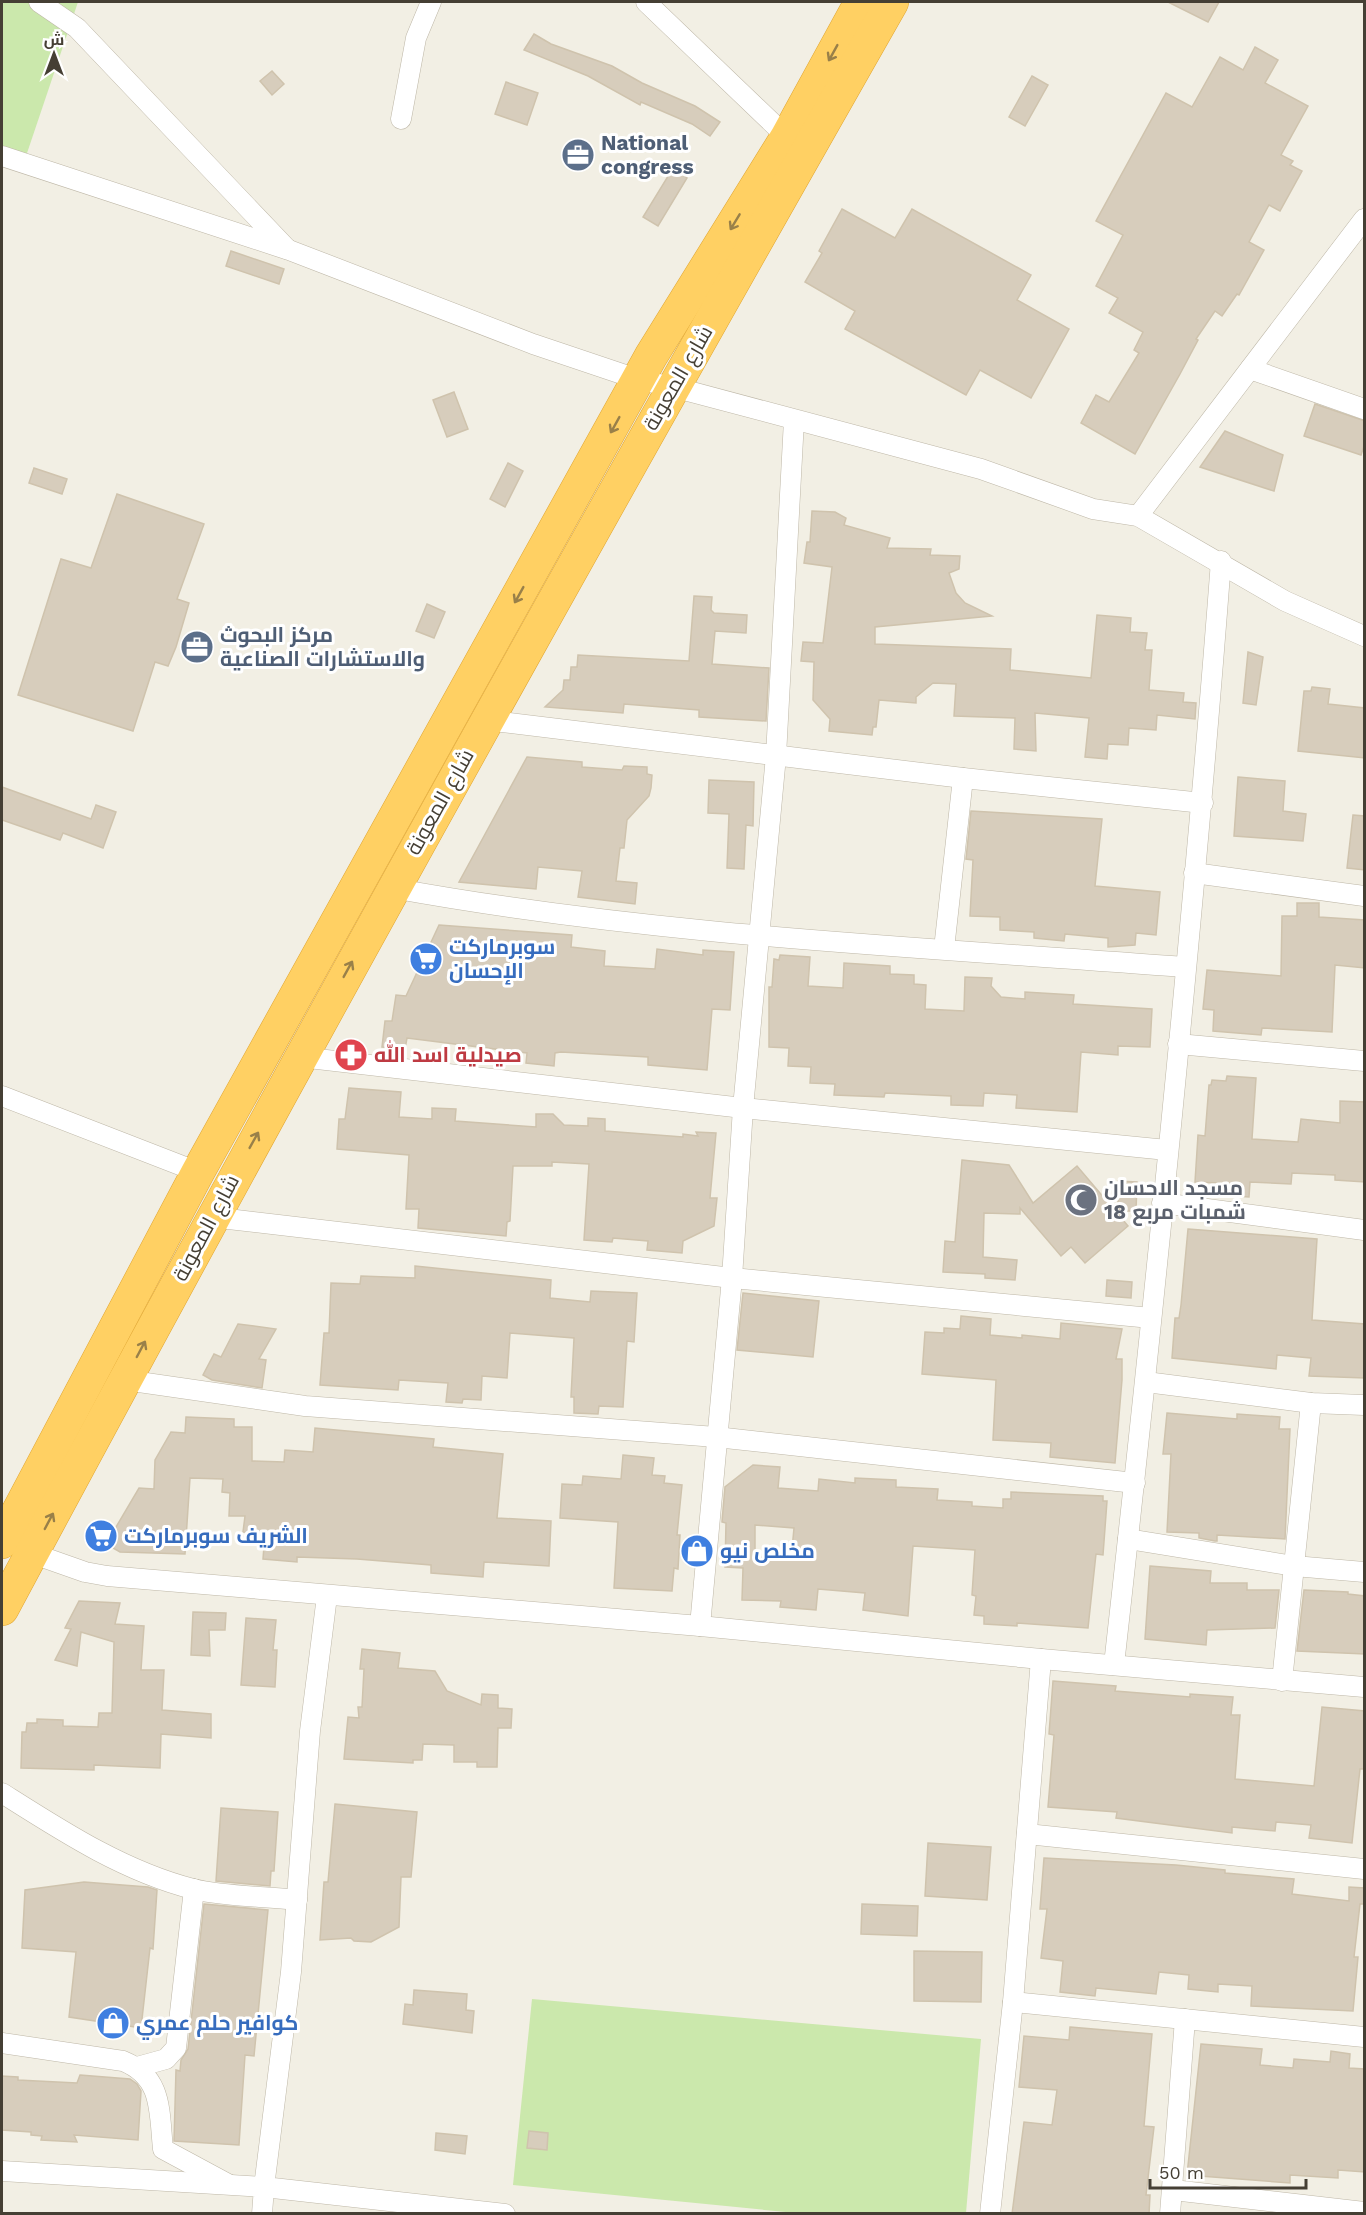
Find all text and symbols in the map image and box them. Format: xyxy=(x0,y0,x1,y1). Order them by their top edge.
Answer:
north arrow xyxy=(24,24,84,84)
text: ش xyxy=(44,30,64,49)
one-way arrow xyxy=(827,44,839,61)
place label: National congress xyxy=(601,130,694,179)
office icon: National congress xyxy=(560,137,596,173)
one-way arrow xyxy=(729,213,742,230)
street label: شارع المعونة xyxy=(638,321,719,436)
one-way arrow xyxy=(608,416,620,433)
one-way arrow xyxy=(513,587,525,604)
place label: مركز البحوث والاستشارات الصناعية xyxy=(220,622,425,672)
office icon: مركز البحوث والاستشارات الصناعية xyxy=(179,629,215,665)
street label: شارع المعونة xyxy=(400,745,481,860)
place label: سوبرماركت الإحسان xyxy=(449,934,555,985)
supermarket icon: سوبرماركت الإحسان xyxy=(408,941,444,977)
one-way arrow xyxy=(343,961,354,979)
pharmacy icon: صيدلية اسد الله xyxy=(333,1037,369,1073)
place label: صيدلية اسد الله xyxy=(374,1040,522,1067)
one-way arrow xyxy=(248,1132,260,1149)
street label: شارع المعونة xyxy=(167,1170,246,1286)
place label: مسجد الاحسان شمبات مربع 18 xyxy=(1104,1175,1246,1226)
mosque icon: مسجد الاحسان شمبات مربع 18 xyxy=(1063,1182,1099,1218)
one-way arrow xyxy=(136,1340,147,1358)
one-way arrow xyxy=(44,1512,55,1530)
supermarket icon: الشريف سوبرماركت xyxy=(83,1518,119,1554)
place label: الشريف سوبرماركت xyxy=(124,1523,308,1549)
shop icon: مخلص نيو xyxy=(679,1533,715,1569)
place label: مخلص نيو xyxy=(720,1538,815,1564)
shop icon: كوافير حلم عمري xyxy=(95,2005,131,2041)
place label: كوافير حلم عمري xyxy=(136,2010,298,2040)
scale bar xyxy=(1150,2152,1306,2190)
text: 50 m xyxy=(1159,2162,1204,2183)

